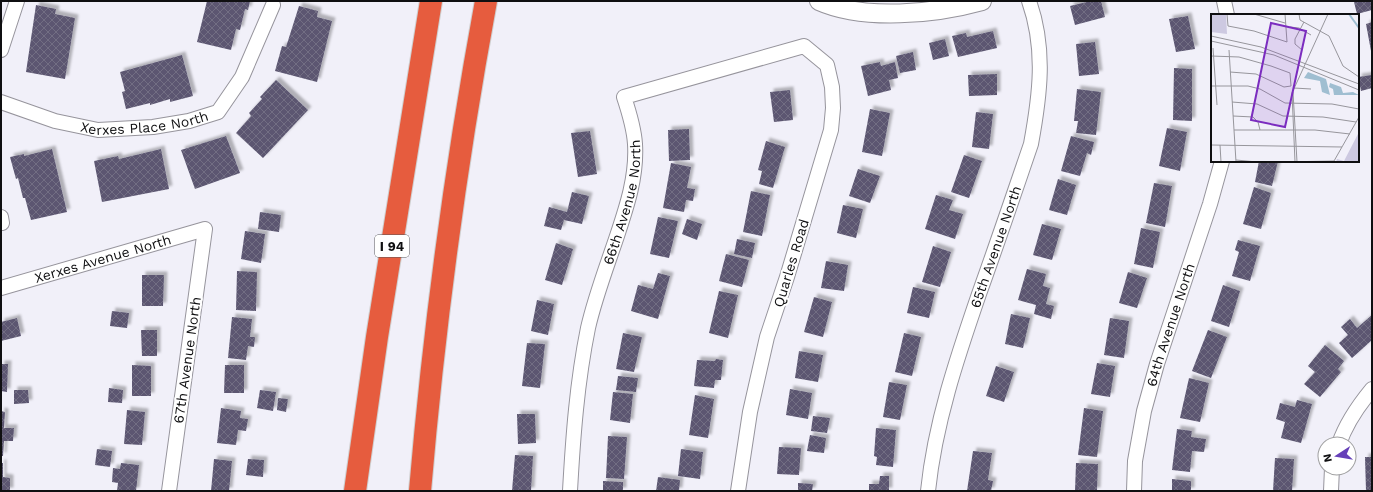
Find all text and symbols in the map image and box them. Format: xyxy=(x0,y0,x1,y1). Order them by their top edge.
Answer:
inset map xyxy=(1211,14,1359,162)
street label: Xerxes Place North xyxy=(79,108,210,138)
street label: 66th Avenue North xyxy=(600,139,643,267)
street label: 65th Avenue North xyxy=(967,184,1024,310)
street label: Quarles Road xyxy=(770,217,812,309)
street label: Xerxes Avenue North xyxy=(33,231,173,286)
road number: I 94 xyxy=(375,235,409,257)
street label: 64th Avenue North xyxy=(1143,261,1198,388)
street label: 67th Avenue North xyxy=(170,296,204,424)
north arrow xyxy=(1317,436,1357,476)
text: N xyxy=(1321,453,1335,463)

